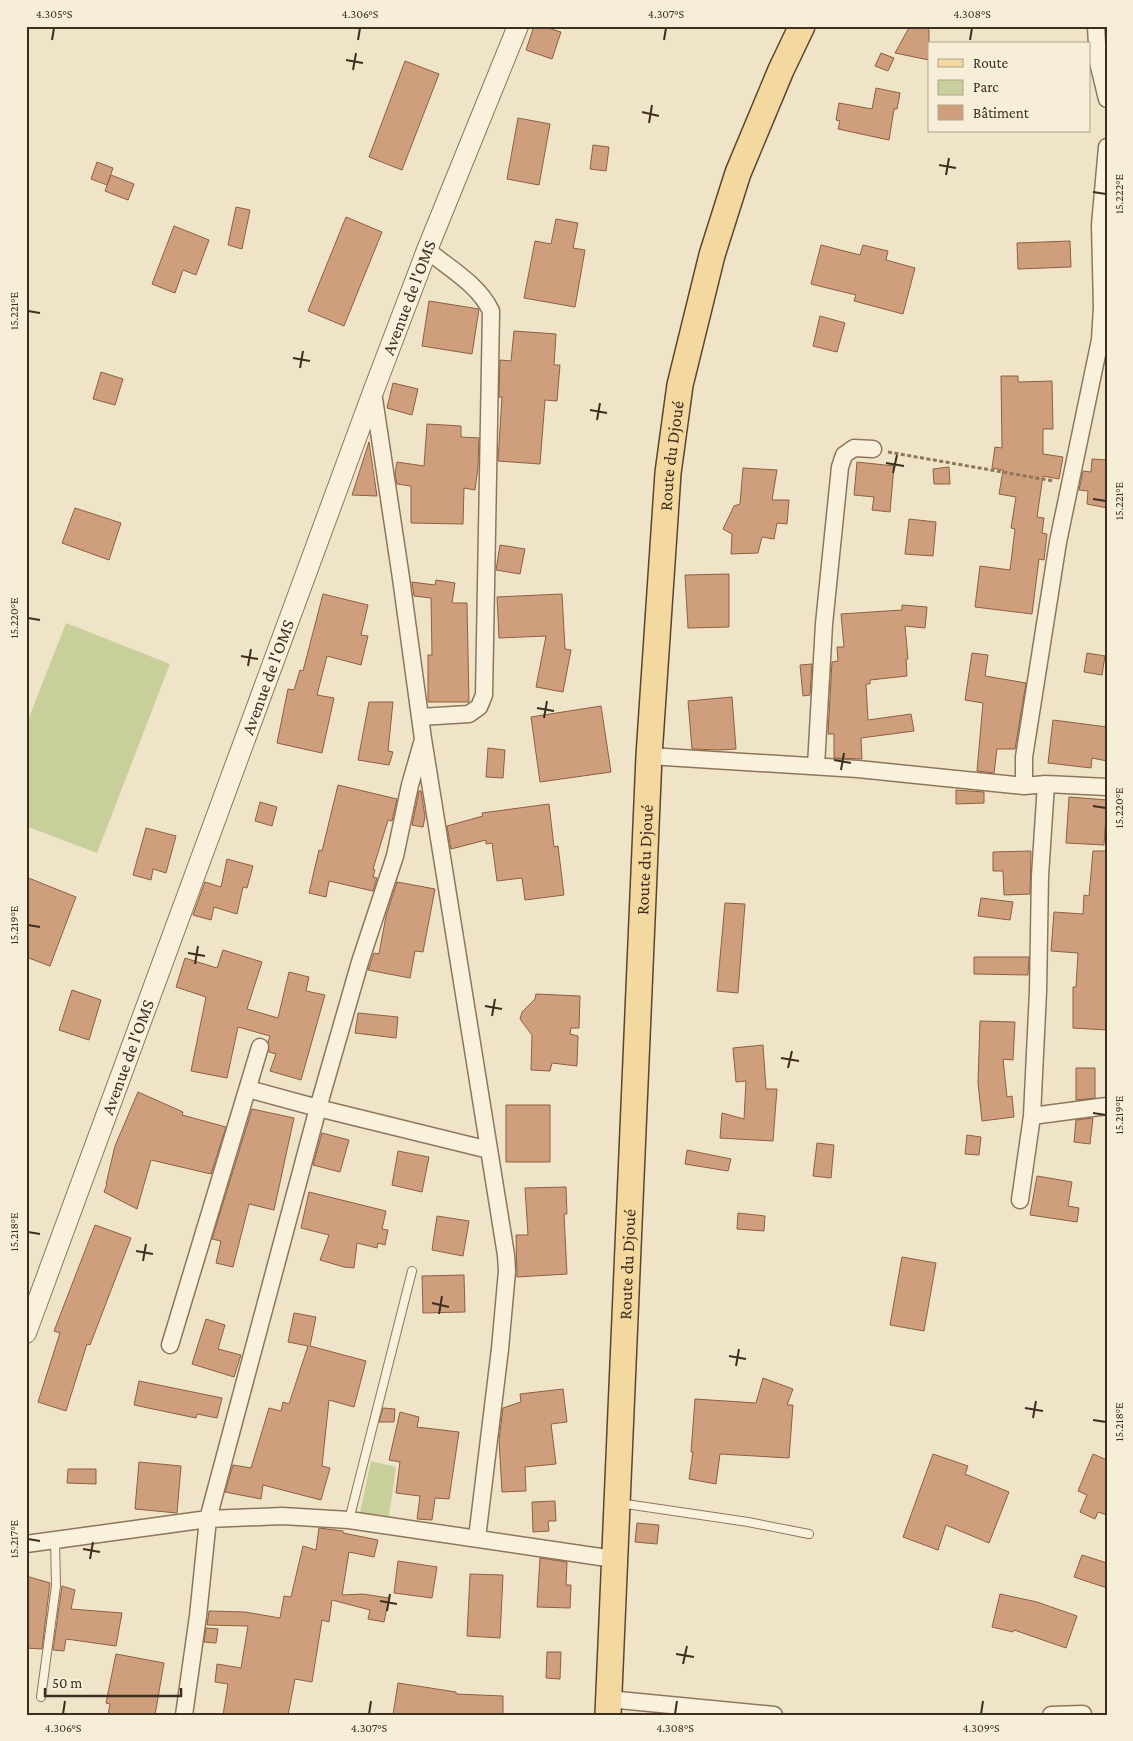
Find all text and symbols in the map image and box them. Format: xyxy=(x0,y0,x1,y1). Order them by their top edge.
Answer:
text: 4.305°S xyxy=(36,7,73,21)
text: 4.306°S xyxy=(342,7,379,21)
text: 4.307°S xyxy=(648,7,685,21)
text: 4.308°S xyxy=(953,7,991,21)
legend xyxy=(928,42,1090,132)
text: Route xyxy=(973,55,1008,71)
text: Parc xyxy=(973,79,999,95)
text: Bâtiment xyxy=(973,105,1030,121)
text: 15.222°E xyxy=(1112,174,1126,214)
street label: Avenue de l'OMS xyxy=(378,237,440,358)
text: 15.221°E xyxy=(7,291,21,330)
street label: Route du Djoué xyxy=(655,399,688,511)
text: 15.221°E xyxy=(1112,481,1126,520)
text: 15.220°E xyxy=(7,597,21,639)
street label: Avenue de l'OMS xyxy=(237,617,298,738)
text: 15.220°E xyxy=(1112,787,1126,829)
street label: Route du Djoué xyxy=(632,804,657,915)
text: 15.219°E xyxy=(7,905,21,944)
street label: Avenue de l'OMS xyxy=(97,997,158,1118)
text: 15.219°E xyxy=(1112,1095,1126,1134)
street label: Route du Djoué xyxy=(615,1209,640,1320)
text: 15.218°E xyxy=(7,1212,21,1252)
text: 15.218°E xyxy=(1112,1402,1126,1442)
text: 15.217°E xyxy=(7,1519,21,1558)
scale bar xyxy=(45,1666,181,1698)
text: 50 m xyxy=(52,1675,82,1691)
text: 4.306°S xyxy=(45,1721,82,1735)
text: 4.307°S xyxy=(351,1721,388,1735)
text: 4.308°S xyxy=(656,1721,694,1735)
text: 4.309°S xyxy=(962,1721,1000,1735)

